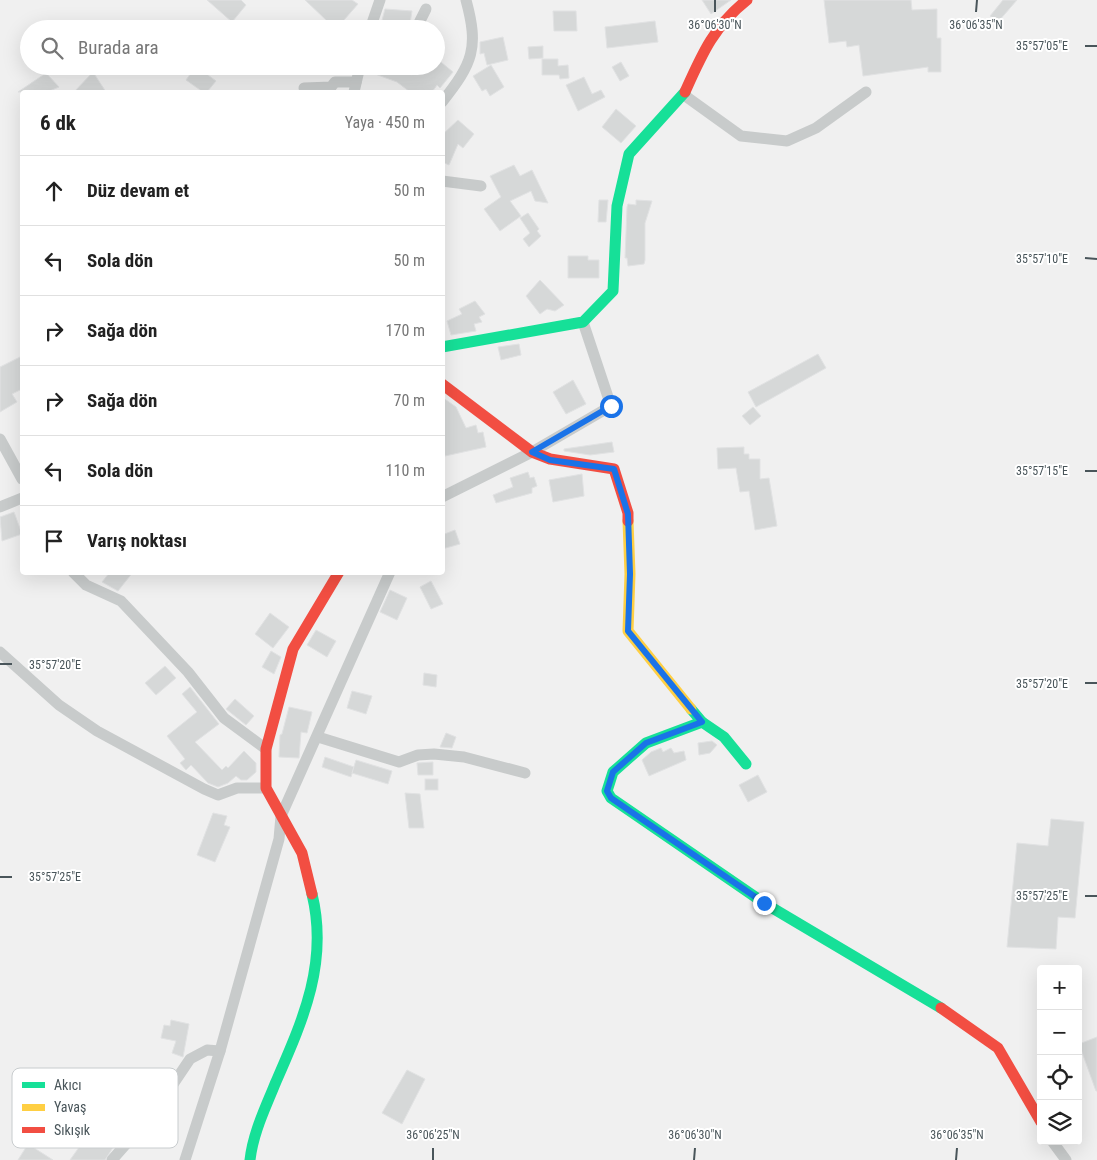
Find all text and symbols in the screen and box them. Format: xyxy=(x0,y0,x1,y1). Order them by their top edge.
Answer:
text: 36°06'30"N xyxy=(688,18,742,32)
text: 36°06'35"N xyxy=(949,18,1003,32)
search box xyxy=(20,20,445,75)
icon: search xyxy=(38,34,66,62)
text: Burada ara xyxy=(78,36,159,59)
text: 35°57'05"E xyxy=(1016,39,1068,53)
text: 6 dk xyxy=(40,111,76,135)
text: Yaya · 450 m xyxy=(345,113,425,132)
icon: ahead xyxy=(40,177,68,205)
text: Düz devam et xyxy=(87,179,189,202)
text: 50 m xyxy=(393,181,425,200)
icon: left xyxy=(40,247,68,275)
text: Sola dön xyxy=(87,249,153,272)
text: 50 m xyxy=(393,251,425,270)
text: 35°57'10"E xyxy=(1016,252,1068,266)
icon: right xyxy=(40,317,68,345)
text: Sağa dön xyxy=(87,319,157,342)
text: 170 m xyxy=(386,321,425,340)
icon: right xyxy=(40,387,68,415)
text: Sağa dön xyxy=(87,389,157,412)
text: 70 m xyxy=(393,391,425,410)
route start xyxy=(600,395,623,418)
icon: left xyxy=(40,457,68,485)
text: Sola dön xyxy=(87,459,153,482)
text: 110 m xyxy=(386,461,425,480)
text: 35°57'15"E xyxy=(1016,464,1068,478)
icon: arrive xyxy=(40,527,68,555)
text: Varış noktası xyxy=(87,529,187,552)
text: 35°57'20"E xyxy=(29,658,81,672)
text: 35°57'20"E xyxy=(1016,677,1068,691)
text: 35°57'25"E xyxy=(29,870,81,884)
text: 35°57'25"E xyxy=(1016,889,1068,903)
route end xyxy=(753,892,776,915)
map controls xyxy=(1037,965,1082,1145)
button: + xyxy=(1037,965,1082,1010)
button: − xyxy=(1037,1010,1082,1055)
button: locate xyxy=(1037,1055,1082,1100)
legend xyxy=(12,1068,178,1148)
text: Akıcı xyxy=(54,1077,81,1093)
text: Yavaş xyxy=(54,1099,86,1115)
button: layers xyxy=(1037,1100,1082,1145)
text: Sıkışık xyxy=(54,1122,91,1138)
text: 36°06'25"N xyxy=(406,1128,460,1142)
text: 36°06'30"N xyxy=(668,1128,722,1142)
text: 36°06'35"N xyxy=(930,1128,984,1142)

